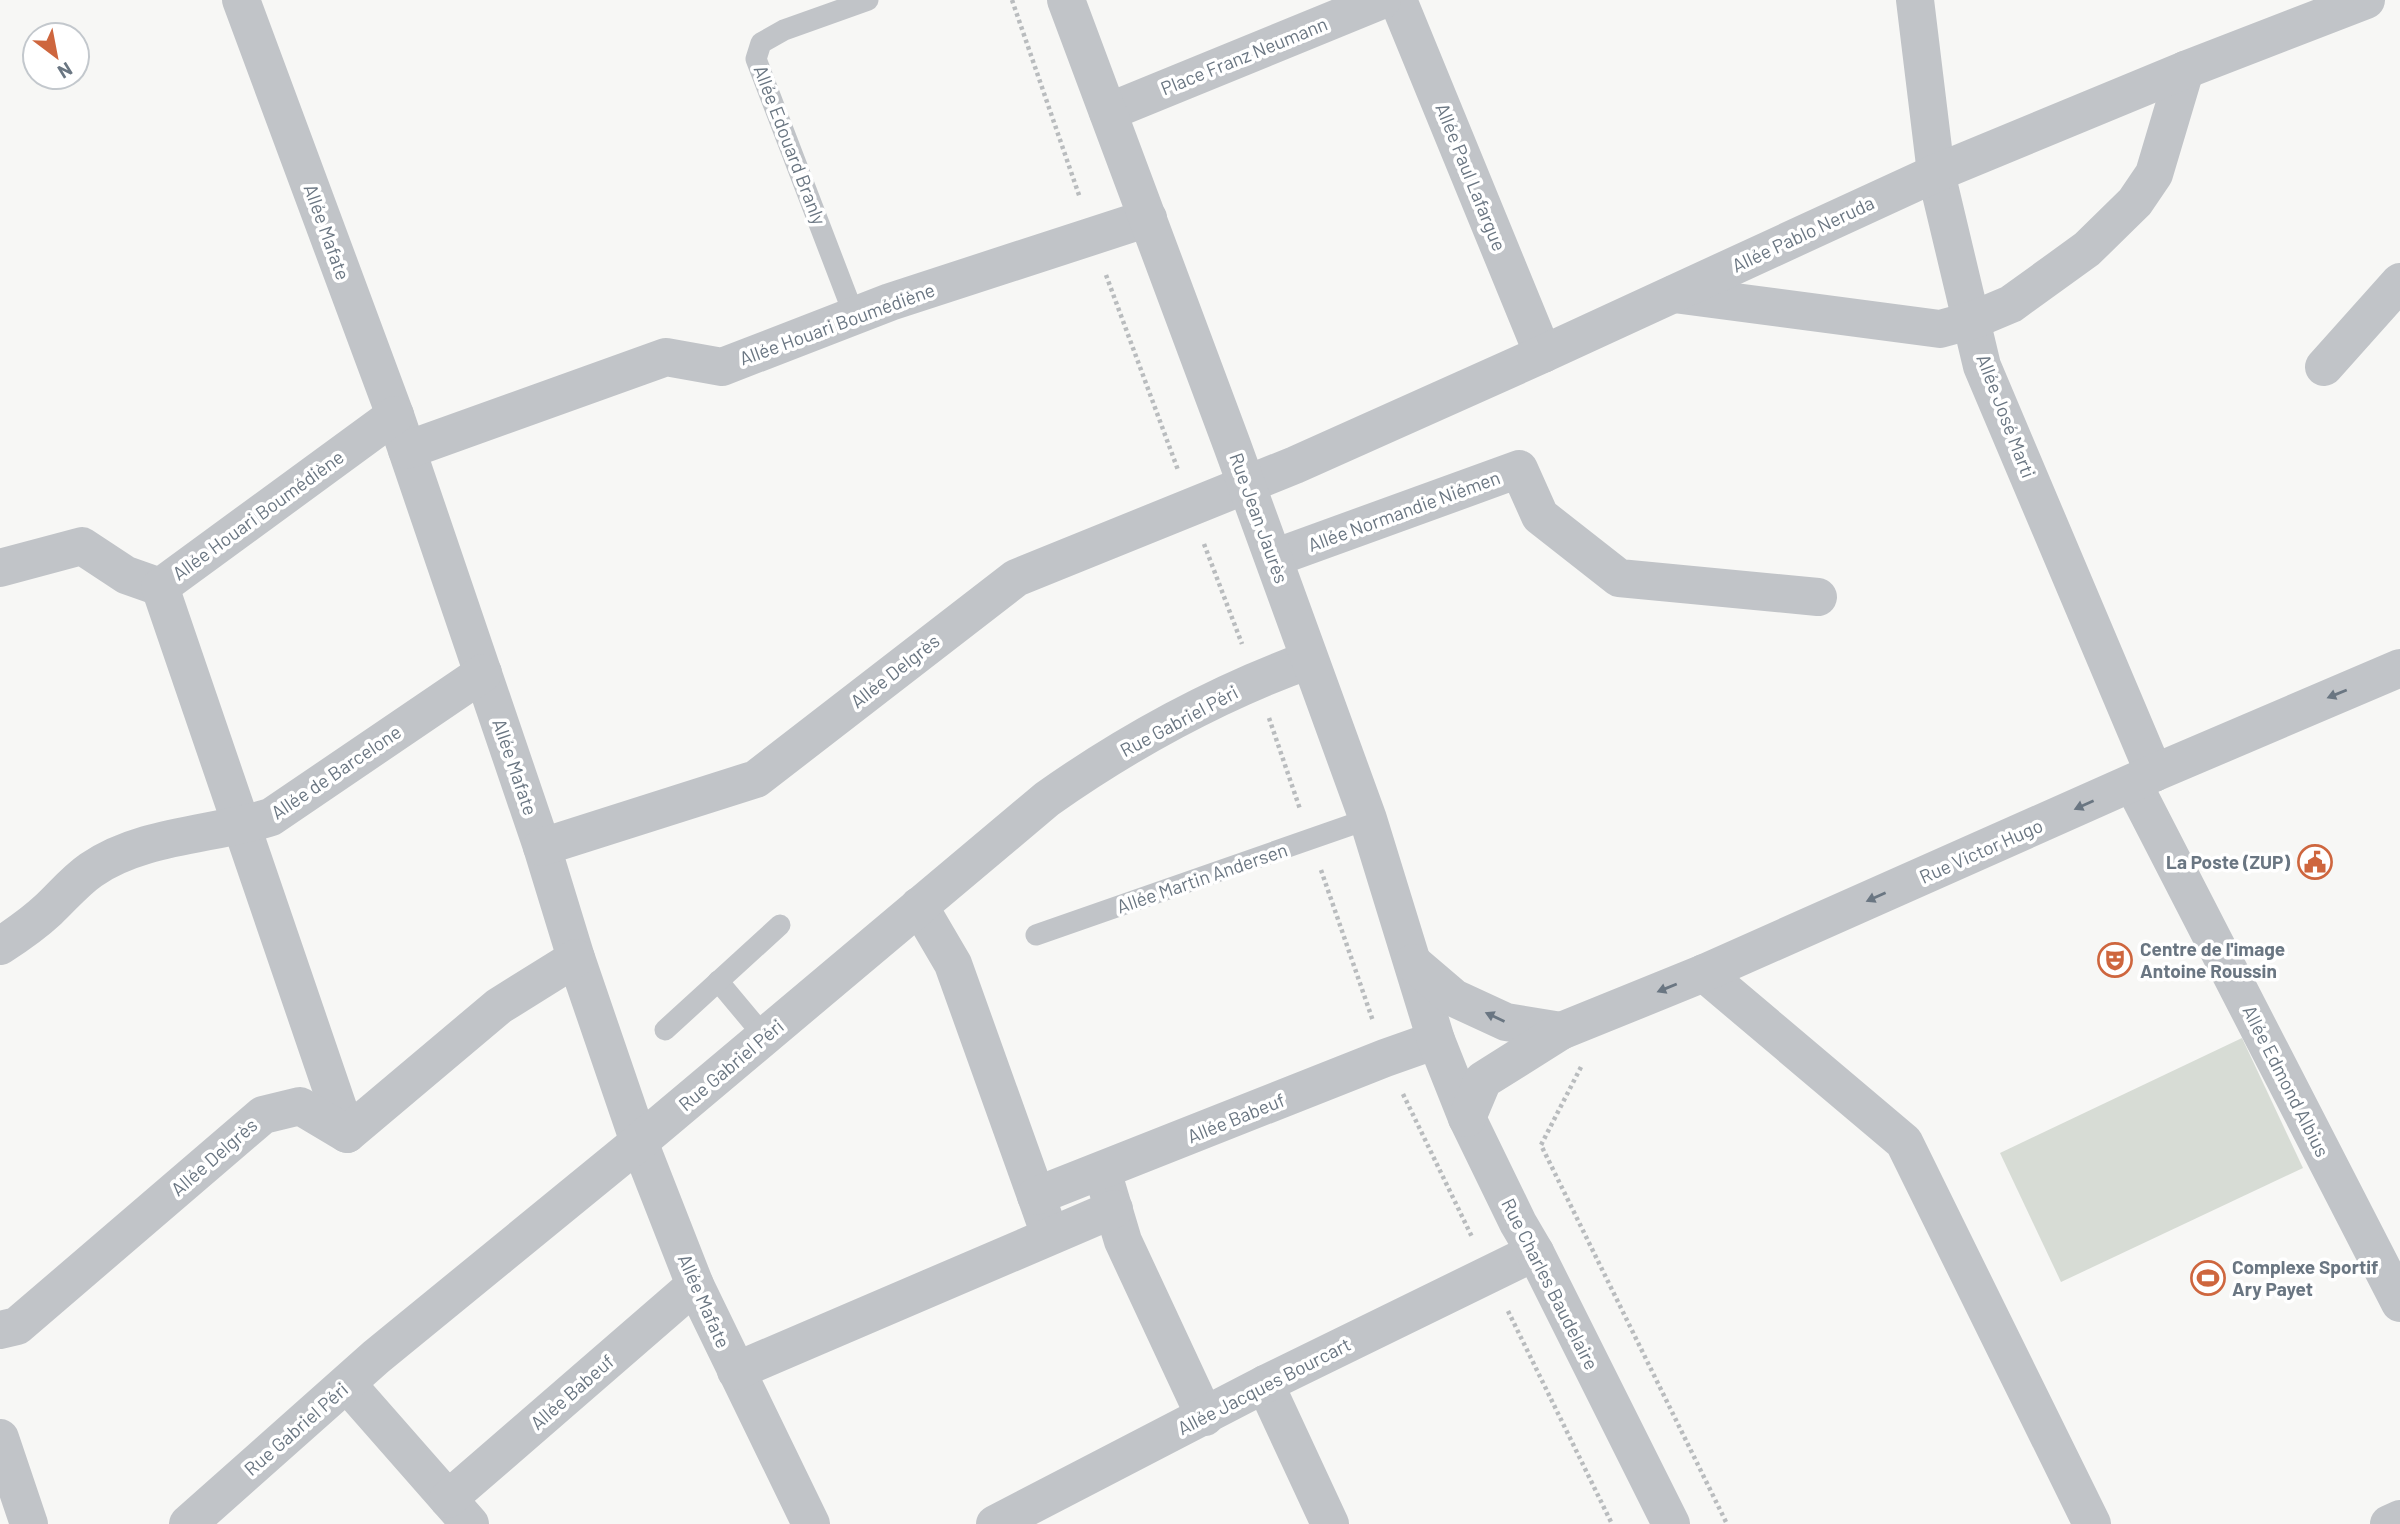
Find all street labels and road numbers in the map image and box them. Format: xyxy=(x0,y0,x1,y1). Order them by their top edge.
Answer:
street label: Place Franz Neumann xyxy=(1157,12,1331,100)
street label: Allée Edouard Branly xyxy=(749,62,832,228)
street label: Allée Paul Lafargue xyxy=(1431,100,1512,254)
street label: Allée Mafate xyxy=(300,181,355,283)
street label: Allée Pablo Neruda xyxy=(1728,191,1878,277)
street label: Allée Houari Boumédiène xyxy=(736,277,938,370)
street label: Allée José Marti xyxy=(1972,351,2041,481)
street label: Allée Houari Boumédiène xyxy=(167,445,348,585)
street label: Rue Jean Jaurès xyxy=(1225,449,1294,586)
street label: Allée Normandie Niémen xyxy=(1305,465,1503,556)
street label: Allée Delgrès xyxy=(846,629,944,713)
street label: Rue Gabriel Péri xyxy=(1116,680,1242,761)
street label: Allée Mafate xyxy=(488,716,543,818)
street label: Allée de Barcelone xyxy=(266,720,405,824)
street label: Rue Victor Hugo xyxy=(1916,813,2046,888)
street label: Allée Martin Andersen xyxy=(1113,837,1290,918)
street label: Allée Edmond Albius xyxy=(2238,1001,2335,1160)
street label: Rue Gabriel Péri xyxy=(673,1014,788,1115)
street label: Allée Babeuf xyxy=(1184,1088,1288,1148)
street label: Allée Delgrès xyxy=(166,1113,261,1200)
street label: Rue Charles Baudelaire xyxy=(1497,1194,1604,1373)
street label: Allée Mafate xyxy=(674,1250,735,1351)
street label: Allée Jacques Bourcart xyxy=(1173,1332,1354,1439)
street label: Allée Babeuf xyxy=(525,1349,618,1434)
street label: Rue Gabriel Péri xyxy=(239,1377,352,1480)

